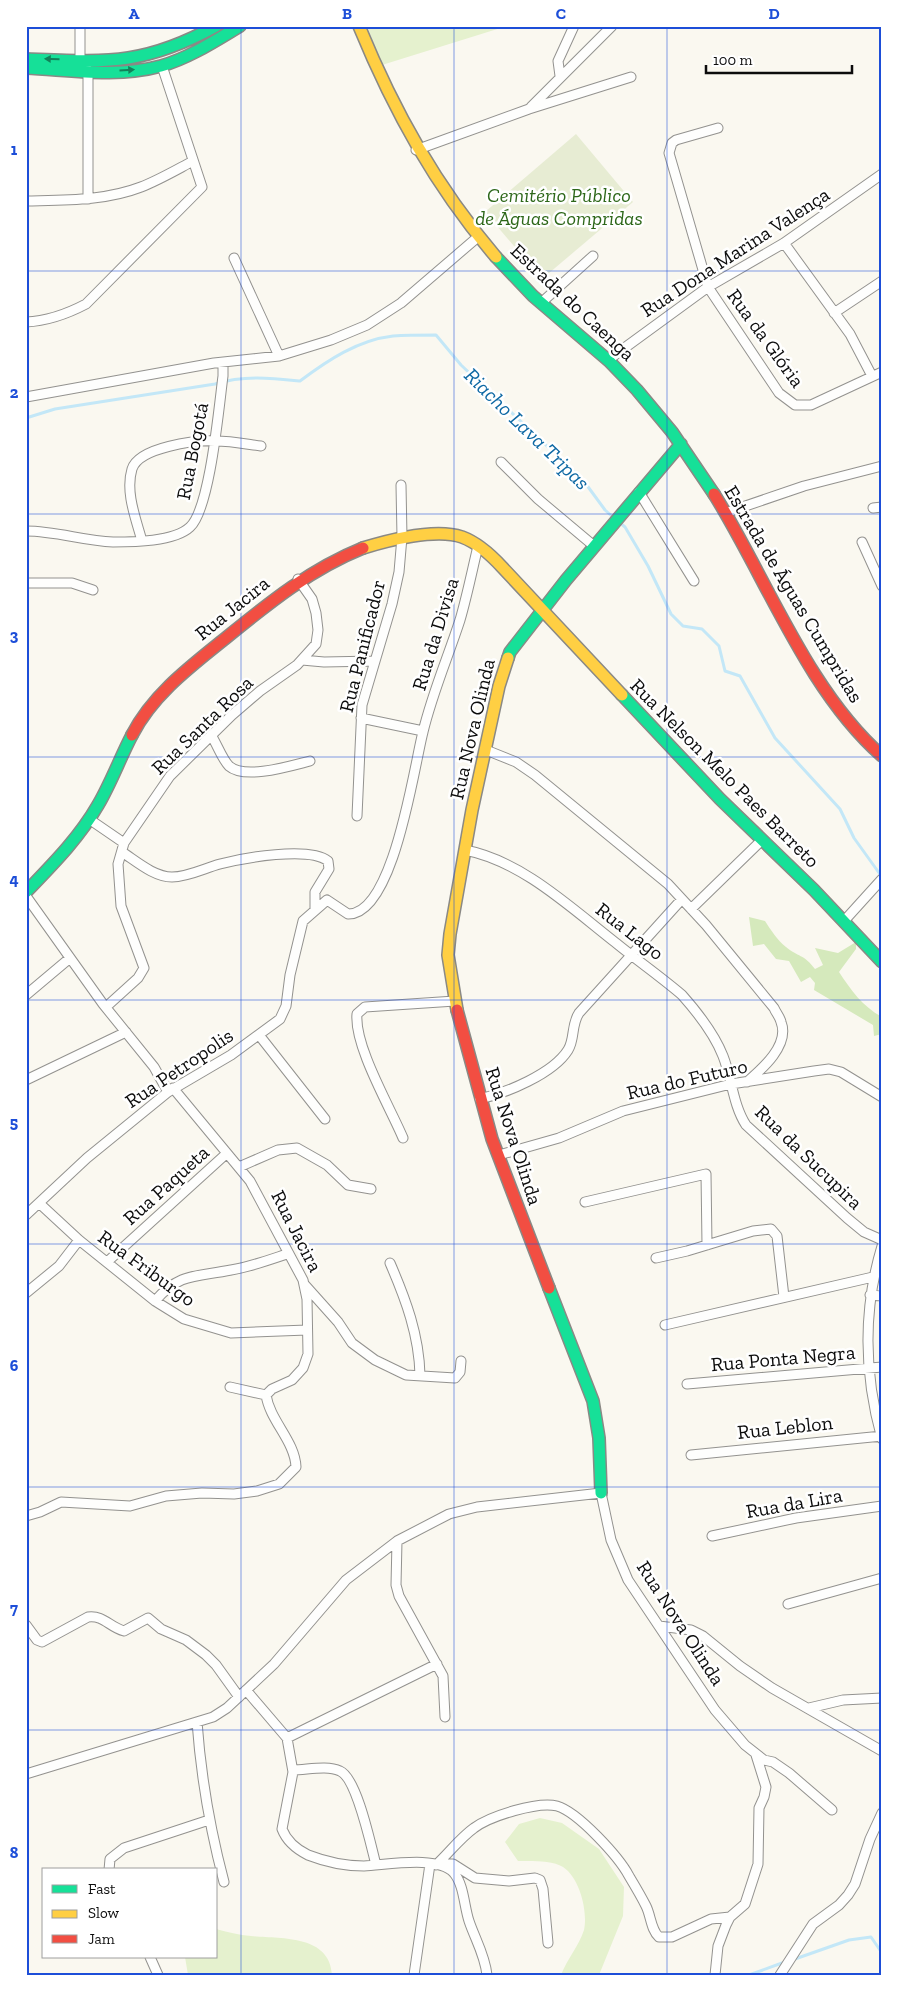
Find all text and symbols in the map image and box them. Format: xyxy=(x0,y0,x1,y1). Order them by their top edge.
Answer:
text: A xyxy=(129,4,140,23)
text: B xyxy=(342,4,352,23)
text: C xyxy=(556,4,566,23)
text: D xyxy=(768,4,780,23)
scale bar xyxy=(706,42,852,74)
text: 100 m xyxy=(713,51,752,69)
one-way arrow xyxy=(44,55,60,63)
one-way arrow xyxy=(120,66,136,74)
text: 1 xyxy=(11,140,18,159)
street label: Rua Dona Marina Valença xyxy=(636,182,834,322)
park label: Cemitério Público de Águas Compridas xyxy=(475,183,643,230)
street label: Estrada do Caenga xyxy=(506,238,640,366)
street label: Rua da Glória xyxy=(722,284,810,392)
water label: Riacho Lava Tripas xyxy=(459,362,595,495)
text: 2 xyxy=(10,383,19,402)
street label: Rua Bogotá xyxy=(171,400,213,502)
street label: Estrada de Águas Cumpridas xyxy=(720,481,868,707)
street label: Rua Jacira xyxy=(190,571,274,645)
street label: Rua da Divisa xyxy=(406,574,464,693)
street label: Rua Panificador xyxy=(334,577,390,715)
text: 3 xyxy=(10,626,19,645)
street label: Rua Nova Olinda xyxy=(444,656,500,802)
street label: Rua Santa Rosa xyxy=(146,670,258,779)
street label: Rua Nelson Melo Paes Barreto xyxy=(625,673,825,873)
text: 4 xyxy=(9,870,19,889)
street label: Rua Lago xyxy=(591,897,669,965)
street label: Rua Petropolis xyxy=(120,1023,238,1113)
street label: Rua do Futuro xyxy=(624,1053,750,1105)
street label: Rua Nova Olinda xyxy=(480,1064,548,1208)
street label: Rua da Sucupira xyxy=(750,1100,868,1214)
text: 5 xyxy=(10,1113,18,1132)
street label: Rua Paqueta xyxy=(118,1140,214,1230)
street label: Rua Jacira xyxy=(266,1186,328,1276)
street label: Rua Friburgo xyxy=(94,1225,200,1311)
street label: Rua Ponta Negra xyxy=(710,1340,857,1376)
text: 6 xyxy=(10,1356,19,1375)
street label: Rua Leblon xyxy=(736,1410,834,1444)
street label: Rua da Lira xyxy=(744,1483,844,1523)
street label: Rua Nova Olinda xyxy=(632,1556,730,1690)
text: 7 xyxy=(10,1599,18,1618)
text: 8 xyxy=(10,1843,19,1862)
legend xyxy=(42,1868,218,1958)
text: Fast xyxy=(88,1880,116,1898)
text: Slow xyxy=(88,1904,120,1922)
text: Jam xyxy=(88,1930,115,1948)

